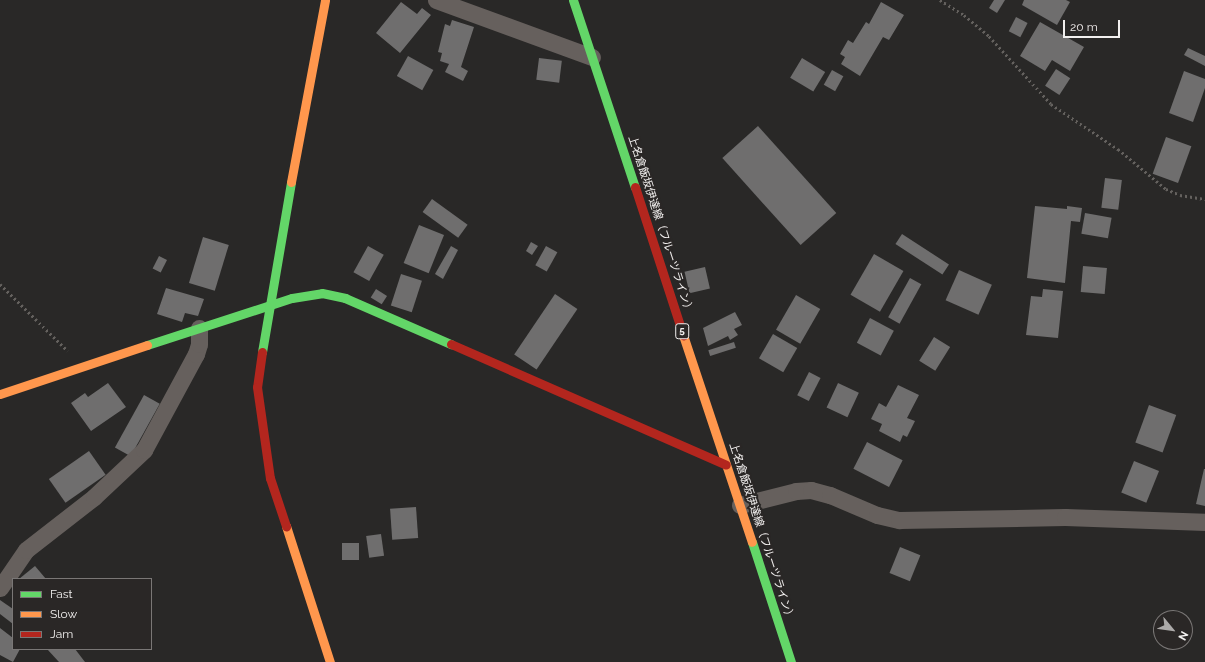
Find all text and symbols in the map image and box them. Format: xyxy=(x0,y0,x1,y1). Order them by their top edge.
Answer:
scale bar xyxy=(1065,12,1122,38)
text: 20 m xyxy=(1070,20,1098,34)
street label: 上名倉飯坂伊達線（フルーツライン） xyxy=(625,134,695,316)
road number: 5 xyxy=(675,323,689,339)
street label: 上名倉飯坂伊達線（フルーツライン） xyxy=(726,441,796,623)
legend xyxy=(12,578,152,650)
text: Fast xyxy=(50,587,73,601)
text: Slow xyxy=(50,607,77,621)
north arrow xyxy=(1153,610,1193,650)
text: Jam xyxy=(50,627,73,641)
text: N xyxy=(1175,629,1191,642)

